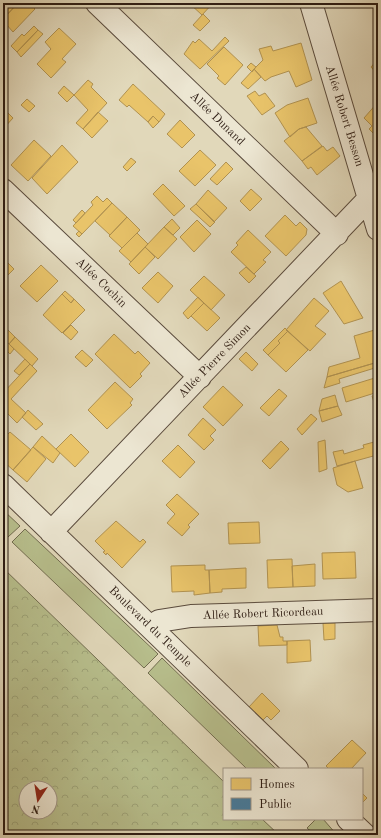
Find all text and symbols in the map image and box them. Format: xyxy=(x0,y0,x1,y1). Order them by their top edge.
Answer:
street label: Allée Robert Besson xyxy=(323,64,365,169)
street label: Allée Dunand xyxy=(187,90,247,148)
street label: Allée Cochin xyxy=(73,256,129,310)
street label: Allée Pierre Simon xyxy=(177,321,254,401)
street label: Boulevard du Temple xyxy=(106,585,194,670)
street label: Allée Robert Ricordeau xyxy=(202,606,324,622)
legend xyxy=(223,768,363,820)
text: Homes xyxy=(259,779,295,791)
north arrow xyxy=(18,780,58,820)
text: Public xyxy=(259,799,291,811)
text: N xyxy=(30,802,41,815)

